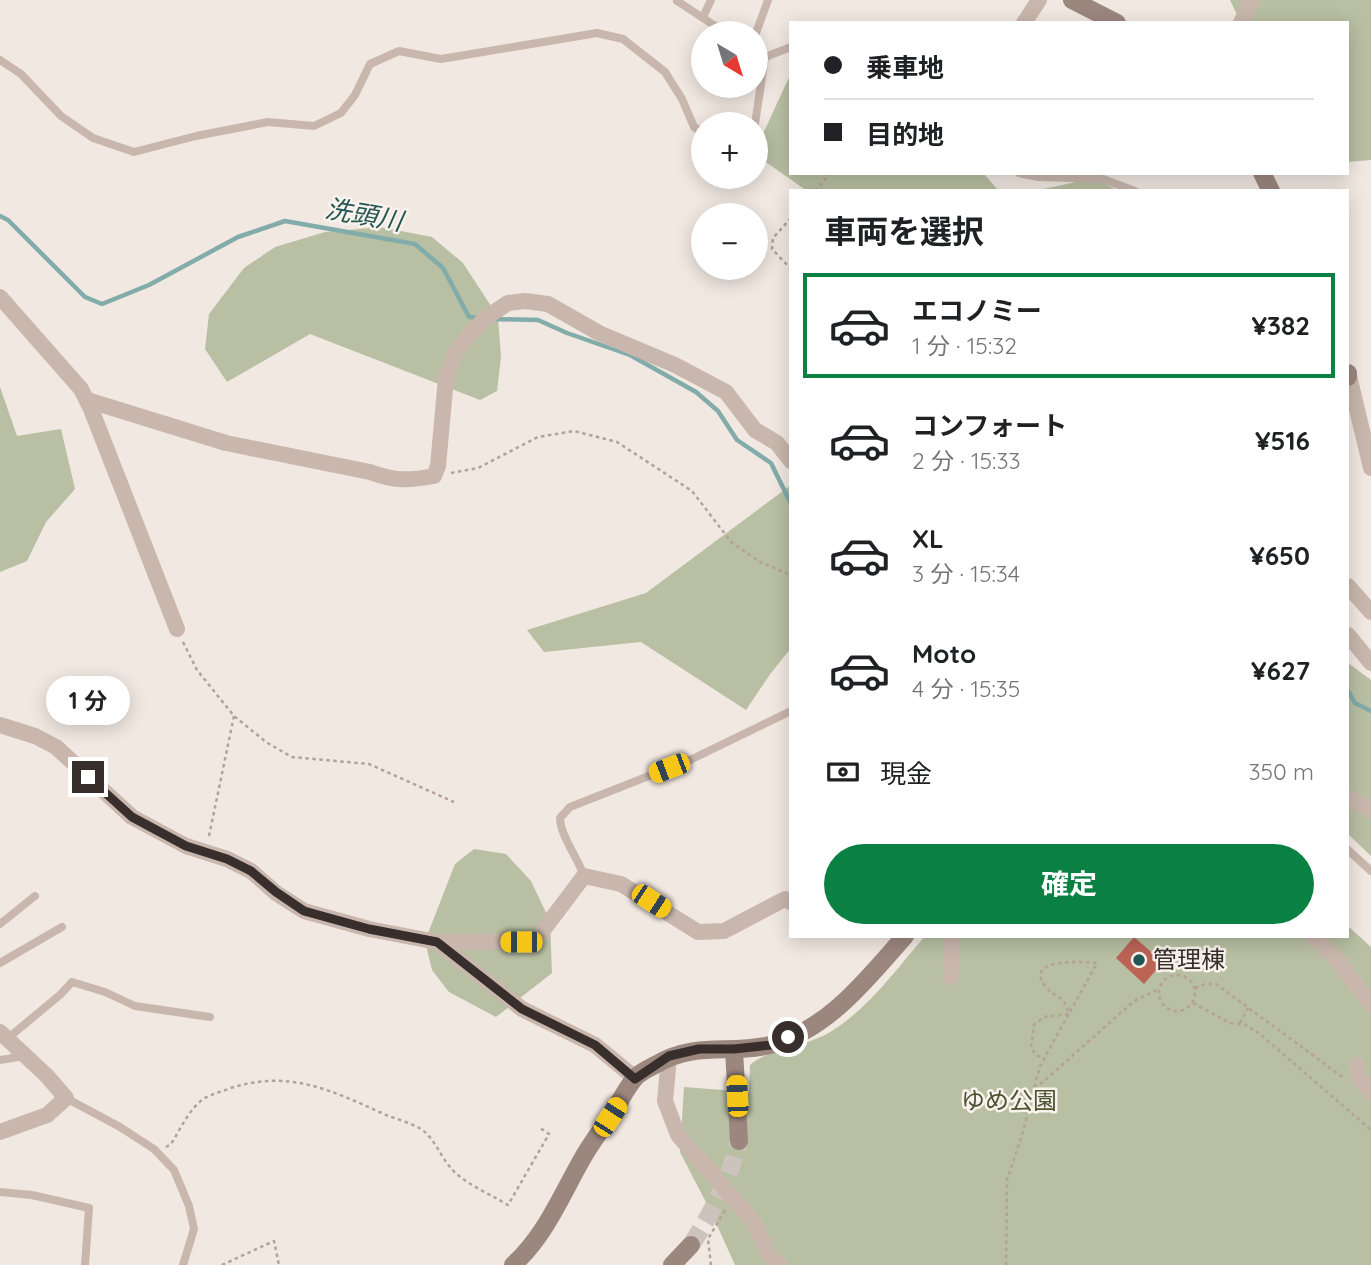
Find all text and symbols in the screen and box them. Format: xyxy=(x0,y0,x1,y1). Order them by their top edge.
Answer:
north arrow xyxy=(691,21,768,98)
map controls xyxy=(691,21,768,280)
text: 乗車地 xyxy=(866,51,944,84)
button: + xyxy=(691,112,768,189)
text: 目的地 xyxy=(866,118,944,151)
water label: 洗頭川 xyxy=(323,191,408,238)
button: − xyxy=(691,203,768,280)
text: 車両を選択 xyxy=(824,211,984,251)
icon: car xyxy=(828,294,891,357)
text: エコノミー xyxy=(912,294,1042,327)
text: ¥382 xyxy=(1251,309,1310,342)
text: 1 分 · 15:32 xyxy=(912,331,1017,360)
icon: car xyxy=(828,409,891,472)
text: コンフォート xyxy=(912,409,1067,442)
text: ¥516 xyxy=(1255,424,1310,457)
text: 2 分 · 15:33 xyxy=(912,446,1021,475)
text: XL xyxy=(912,522,944,555)
icon: car xyxy=(828,524,891,587)
text: ¥650 xyxy=(1249,539,1310,572)
text: 3 分 · 15:34 xyxy=(912,559,1020,588)
text: Moto xyxy=(912,637,976,670)
icon: car xyxy=(828,639,891,702)
text: ¥627 xyxy=(1251,654,1310,687)
text: 4 分 · 15:35 xyxy=(912,674,1020,703)
callout: 1 分 xyxy=(46,676,130,724)
text: 1 分 xyxy=(69,686,107,715)
car xyxy=(646,751,693,785)
icon: cash xyxy=(824,753,862,791)
text: 現金 xyxy=(880,757,932,790)
text: 350 m xyxy=(1248,757,1314,786)
route end xyxy=(72,761,104,793)
button: 確定 xyxy=(824,844,1314,924)
car xyxy=(628,881,675,921)
car xyxy=(501,932,543,953)
place label: 管理棟 xyxy=(1153,944,1225,974)
marker: 管理棟 xyxy=(1131,952,1147,968)
route start xyxy=(772,1021,804,1053)
car xyxy=(726,1074,749,1118)
park label: ゆめ公園 xyxy=(961,1085,1057,1115)
car xyxy=(590,1094,631,1140)

